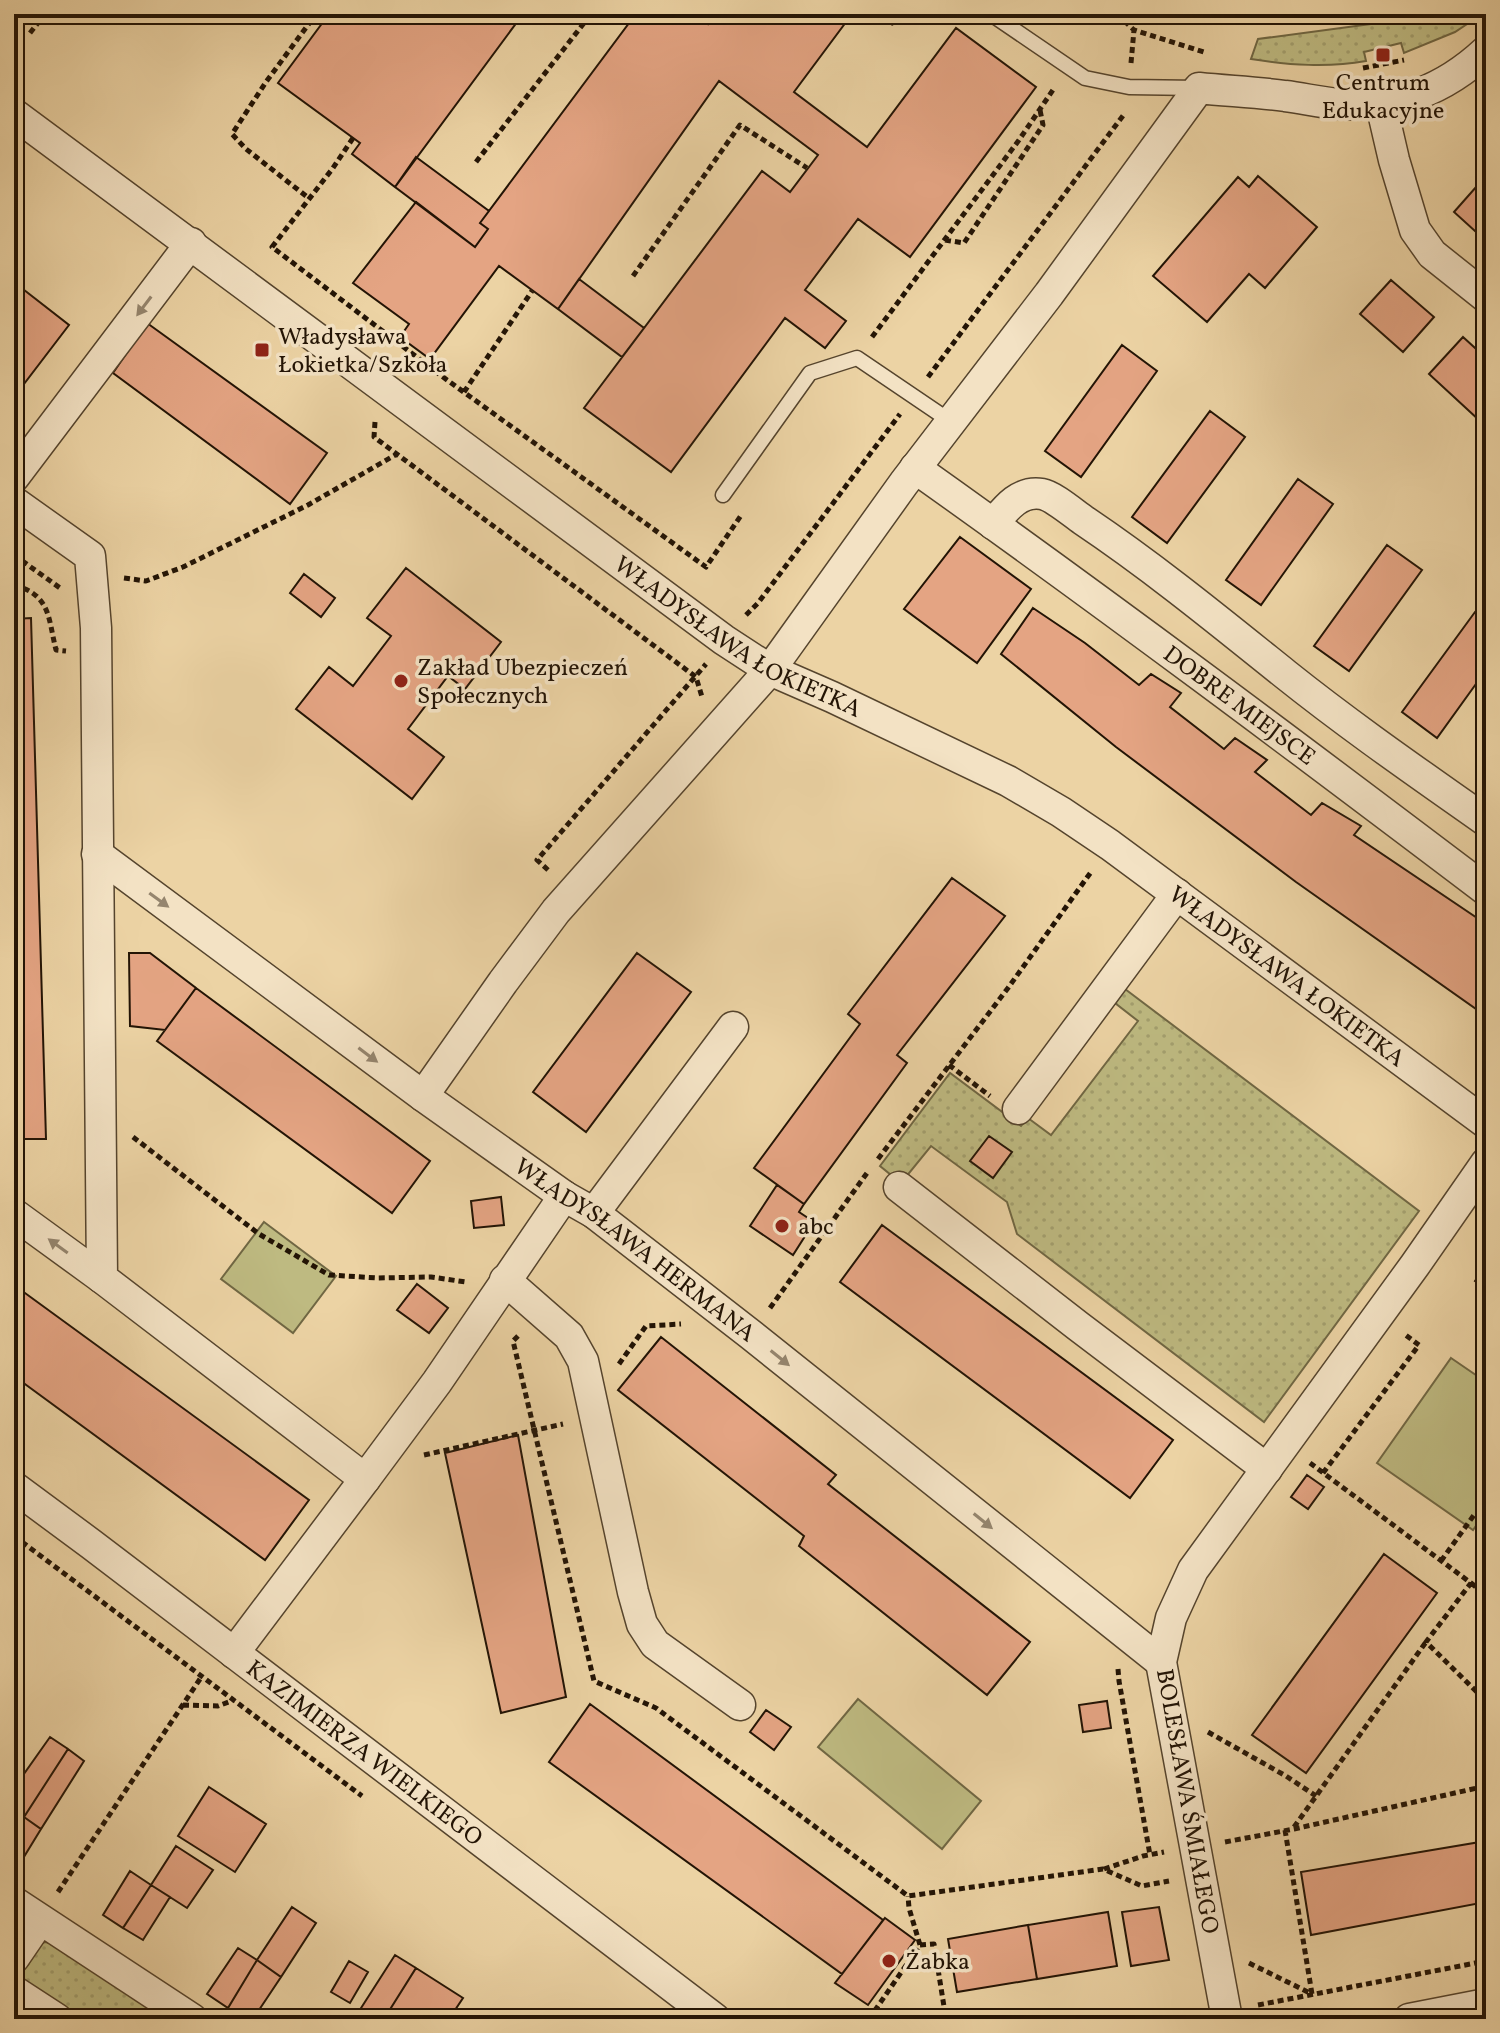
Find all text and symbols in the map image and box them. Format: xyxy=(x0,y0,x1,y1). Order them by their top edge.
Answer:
marker: Centrum Edukacyjne xyxy=(1374,46,1392,64)
place label: Centrum Edukacyjne xyxy=(1322,67,1444,129)
one-way arrow xyxy=(137,296,153,316)
place label: Władysława Łokietka/Szkoła xyxy=(278,321,448,383)
marker: Władysława Łokietka/Szkoła xyxy=(253,341,271,359)
street label: WŁADYSŁAWA ŁOKIETKA xyxy=(606,549,867,728)
street label: DOBRE MIEJSCE xyxy=(1155,638,1322,775)
place label: Zakład Ubezpieczeń Społecznych xyxy=(417,652,628,714)
marker: Zakład Ubezpieczeń Społecznych xyxy=(392,672,410,690)
street label: WŁADYSŁAWA ŁOKIETKA xyxy=(1161,879,1411,1077)
one-way arrow xyxy=(149,892,170,908)
one-way arrow xyxy=(358,1047,379,1062)
street label: WŁADYSŁAWA HERMANA xyxy=(506,1151,762,1351)
place label: abc xyxy=(798,1211,834,1245)
marker: abc xyxy=(773,1217,791,1235)
one-way arrow xyxy=(47,1238,69,1254)
one-way arrow xyxy=(770,1350,790,1366)
one-way arrow xyxy=(973,1512,993,1528)
street label: KAZIMIERZA WIELKIEGO xyxy=(238,1653,489,1855)
street label: BOLESŁAWA ŚMIAŁEGO xyxy=(1146,1666,1226,1937)
place label: Żabka xyxy=(905,1946,970,1980)
marker: Żabka xyxy=(880,1952,898,1970)

